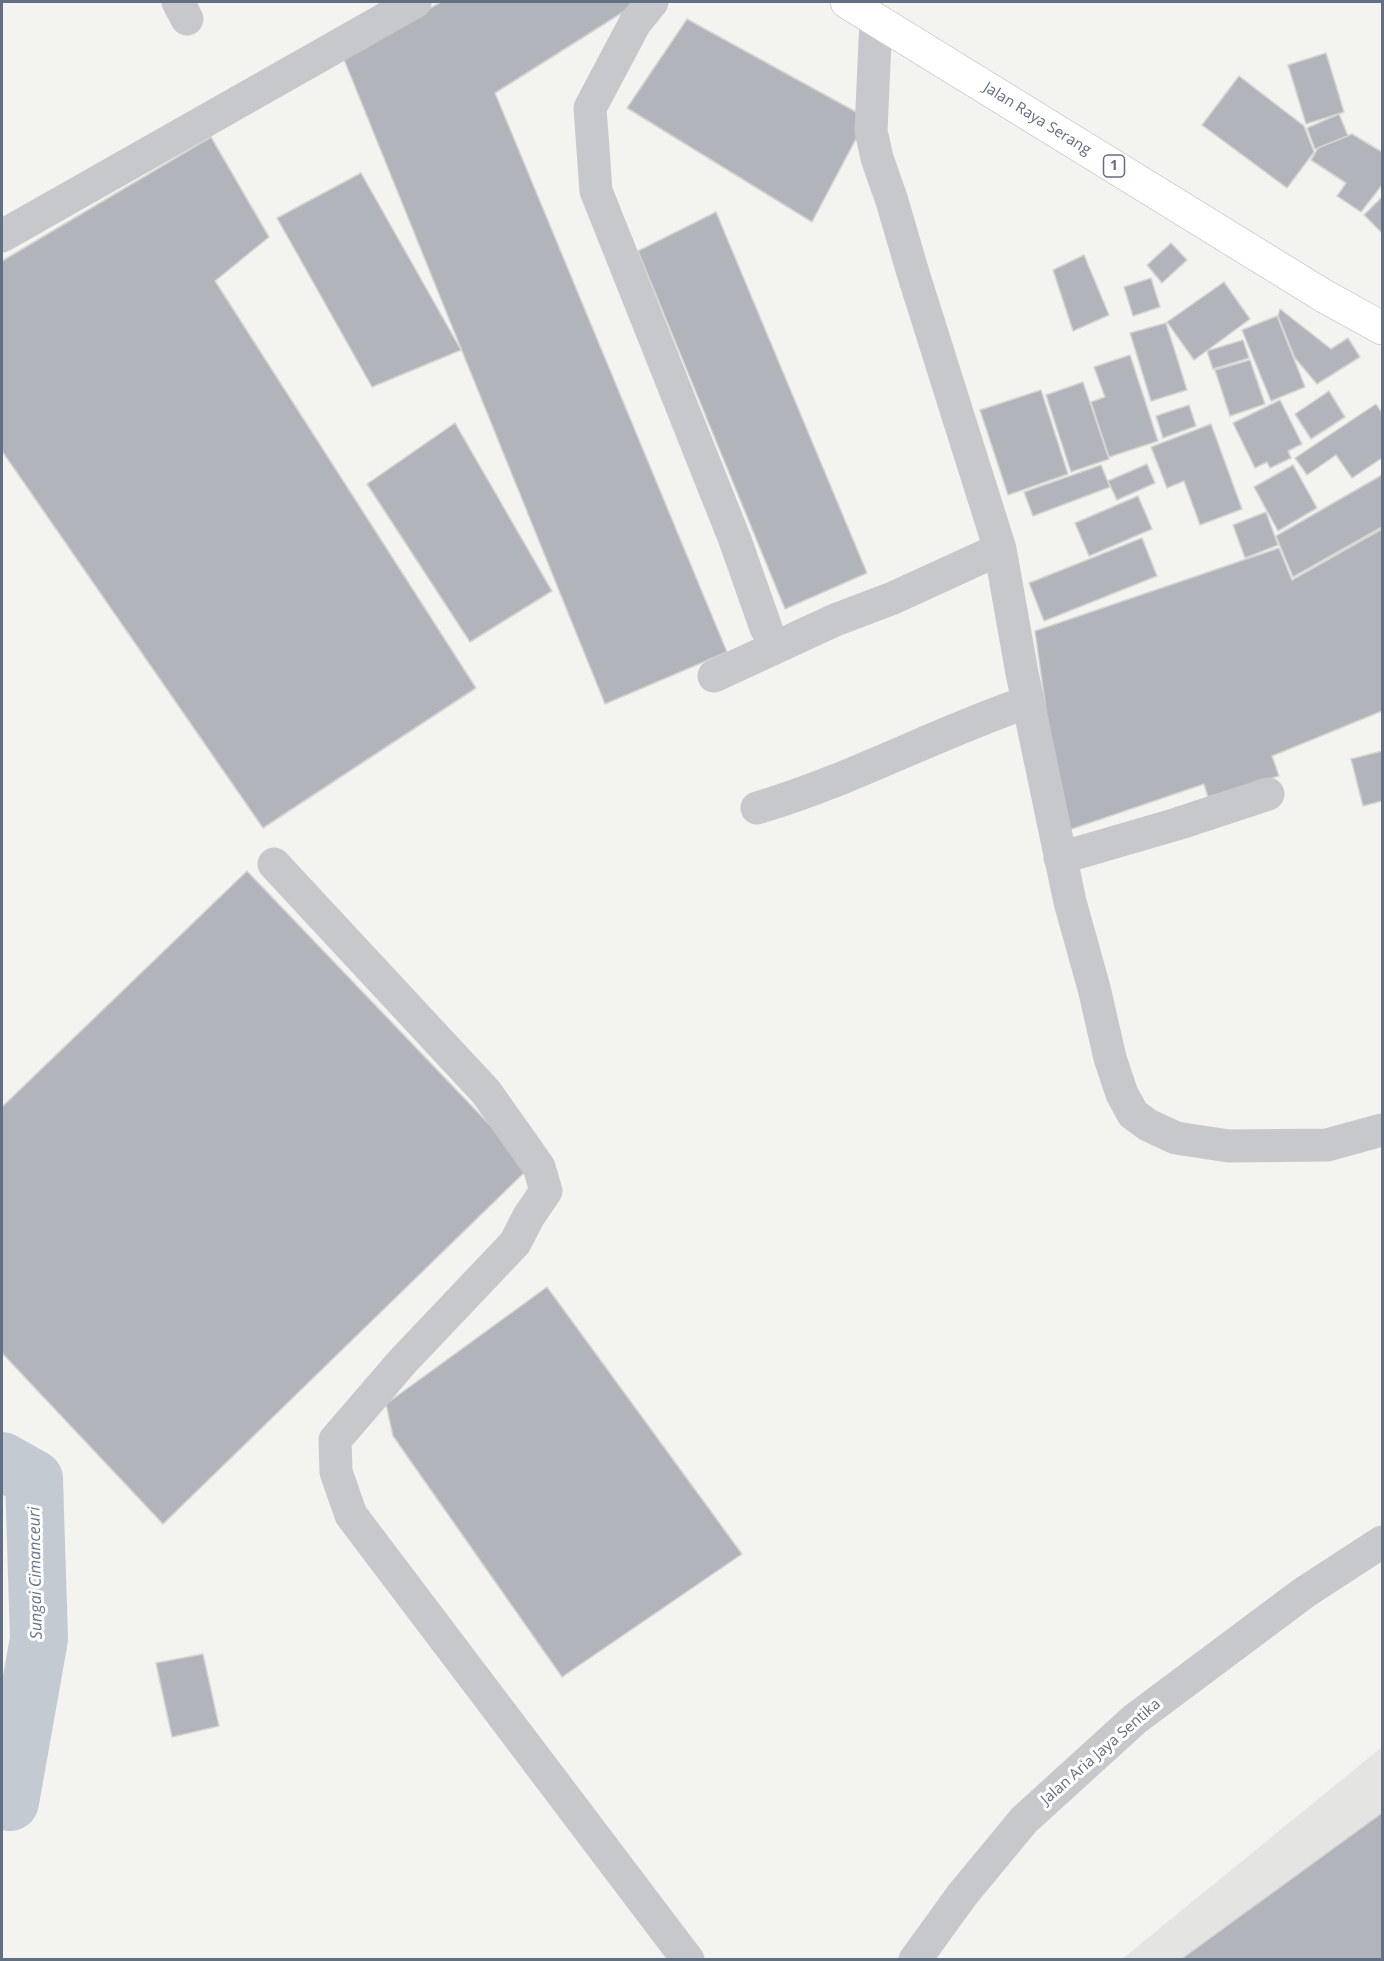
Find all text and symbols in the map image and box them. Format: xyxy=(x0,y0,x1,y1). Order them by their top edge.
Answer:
street label: Jalan Raya Serang xyxy=(980,79,1094,159)
road number: 1 xyxy=(1104,155,1124,177)
water label: Sungai Cimanceuri xyxy=(25,1507,47,1639)
street label: Jalan Aria Jaya Sentika xyxy=(1038,1695,1164,1809)

